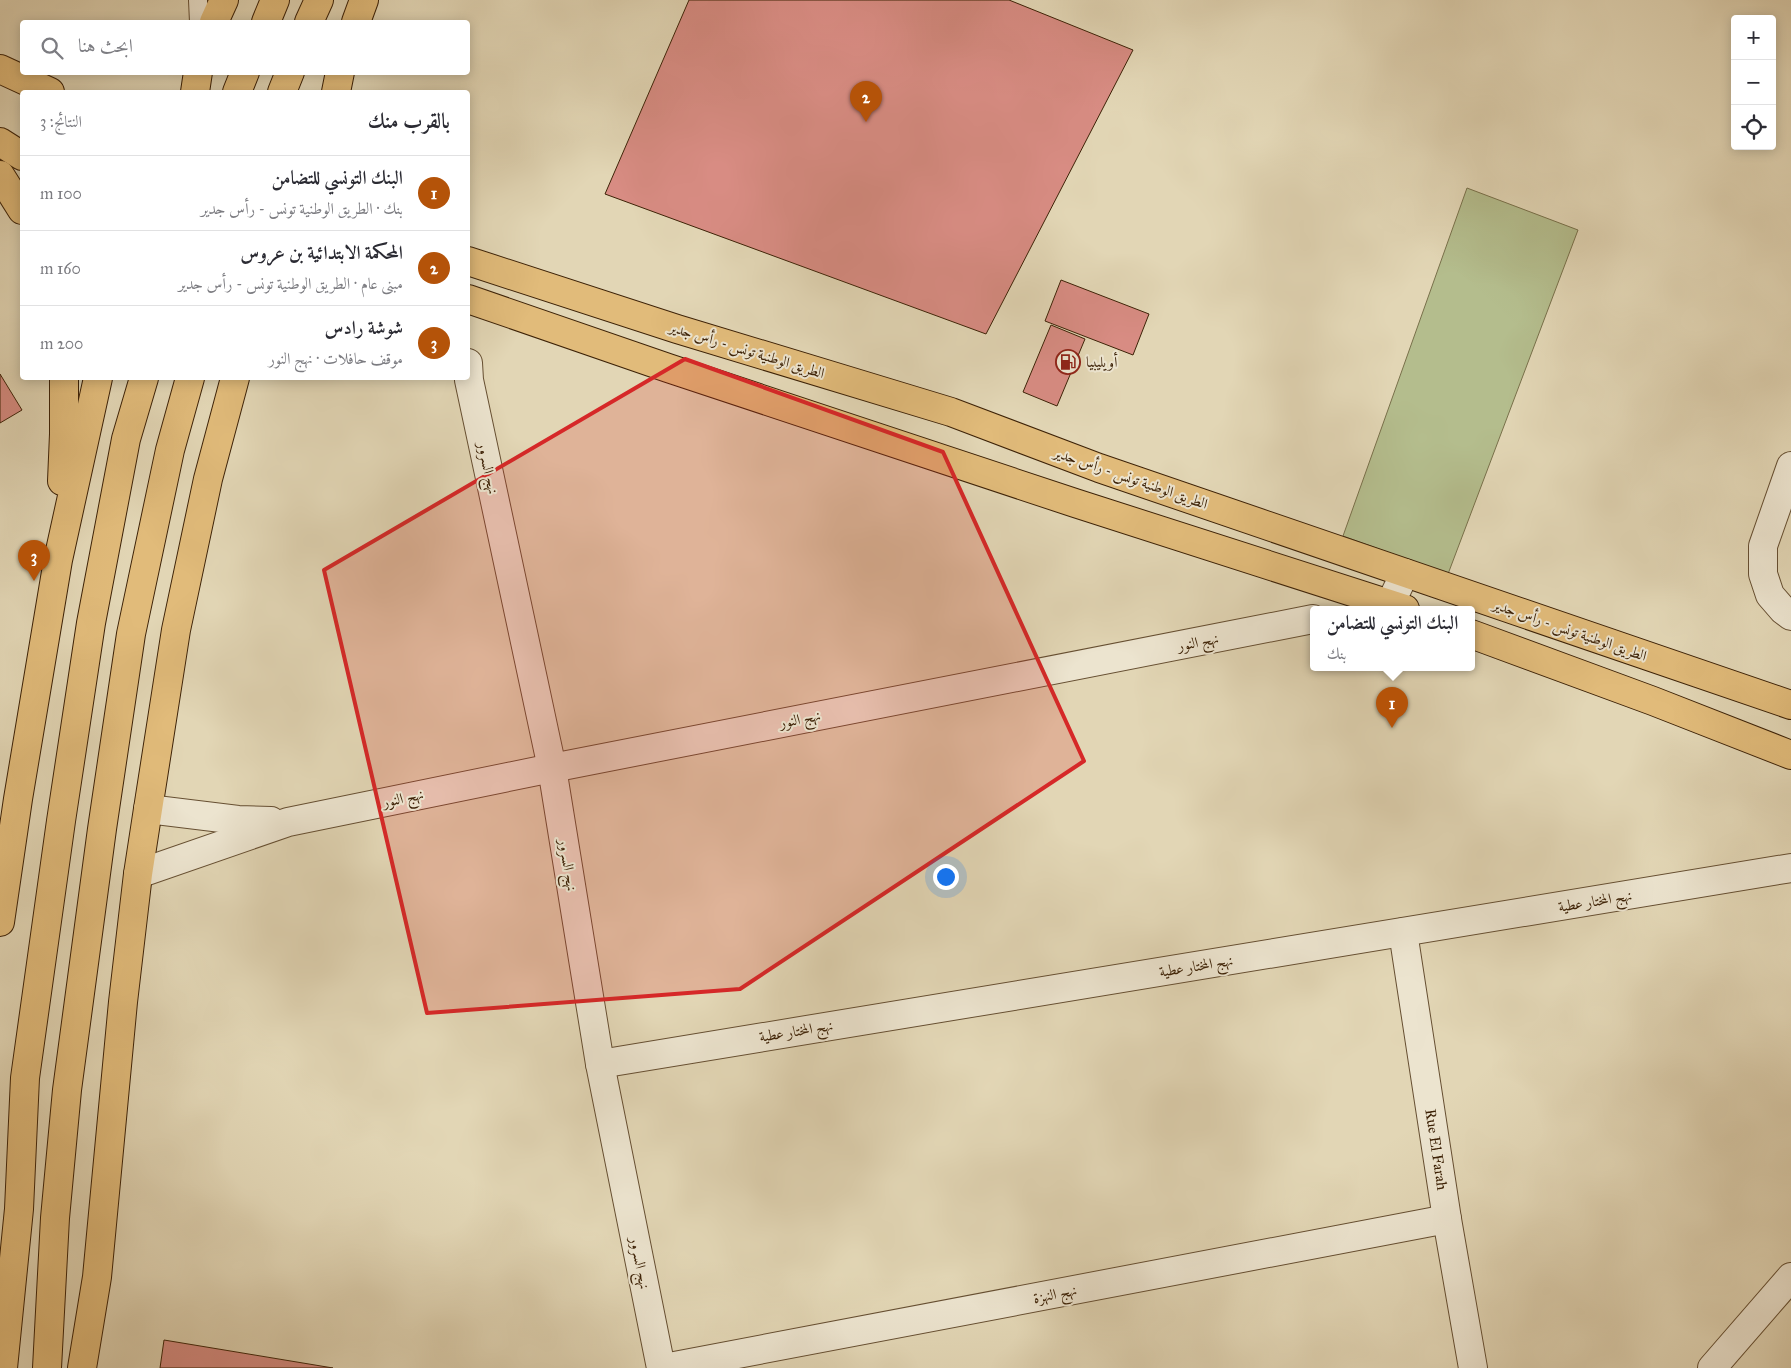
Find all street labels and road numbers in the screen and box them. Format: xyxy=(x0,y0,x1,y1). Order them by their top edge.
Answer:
street label: الطريق الوطنية تونس - رأس جدير xyxy=(665,315,827,383)
street label: نهج السرور xyxy=(468,438,502,497)
street label: الطريق الوطنية تونس - رأس جدير xyxy=(1050,441,1211,514)
street label: الطريق الوطنية تونس - رأس جدير xyxy=(1489,593,1650,666)
street label: نهج النور xyxy=(1174,629,1221,660)
street label: نهج النور xyxy=(776,706,823,737)
street label: نهج النور xyxy=(379,785,426,816)
street label: نهج السرور xyxy=(550,836,581,893)
street label: نهج المختار عطية xyxy=(1557,886,1634,921)
street label: نهج المختار عطية xyxy=(1158,951,1235,986)
street label: نهج المختار عطية xyxy=(758,1016,835,1051)
street label: Rue El Farah xyxy=(1421,1108,1452,1192)
street label: نهج السرور xyxy=(621,1233,654,1292)
street label: نهج النهزة xyxy=(1032,1281,1079,1312)

